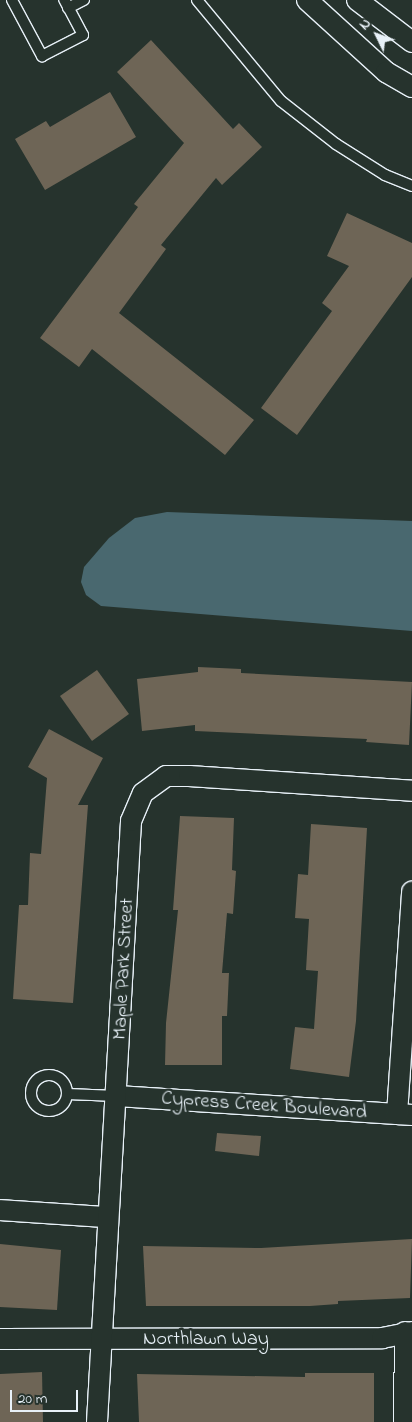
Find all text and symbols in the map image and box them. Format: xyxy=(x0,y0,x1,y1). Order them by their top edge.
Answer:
north arrow xyxy=(352,10,402,60)
text: N xyxy=(355,14,376,35)
street label: Maple Park Street xyxy=(108,897,140,1041)
street label: Cypress Creek Boulevard xyxy=(160,1087,368,1125)
street label: Northlawn Way xyxy=(143,1327,269,1351)
scale bar xyxy=(12,1380,80,1412)
text: 20 m xyxy=(18,1388,47,1410)

